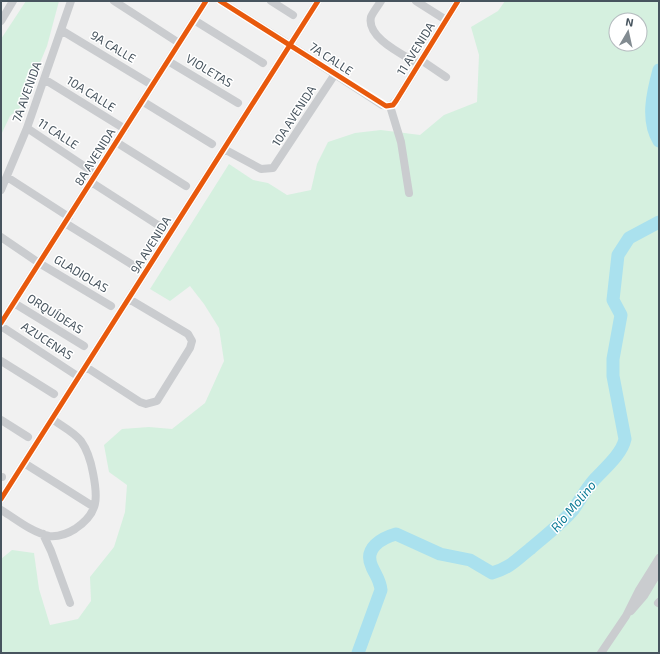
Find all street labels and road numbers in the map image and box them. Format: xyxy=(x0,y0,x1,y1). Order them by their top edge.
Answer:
street label: 11 AVENIDA xyxy=(393,19,437,78)
street label: 9A CALLE xyxy=(88,27,139,65)
street label: 7A CALLE xyxy=(307,39,356,78)
street label: VIOLETAS xyxy=(184,51,236,90)
street label: 7A AVENIDA xyxy=(9,59,44,124)
street label: 10A CALLE xyxy=(64,73,119,114)
street label: 10A AVENIDA xyxy=(268,82,318,148)
street label: 11 CALLE xyxy=(36,115,82,152)
street label: 8A AVENIDA xyxy=(71,125,118,188)
street label: 9A AVENIDA xyxy=(127,213,173,276)
street label: GLADIOLAS xyxy=(52,252,111,295)
street label: ORQUÍDEAS xyxy=(24,290,86,337)
street label: AZUCENAS xyxy=(19,318,76,362)

